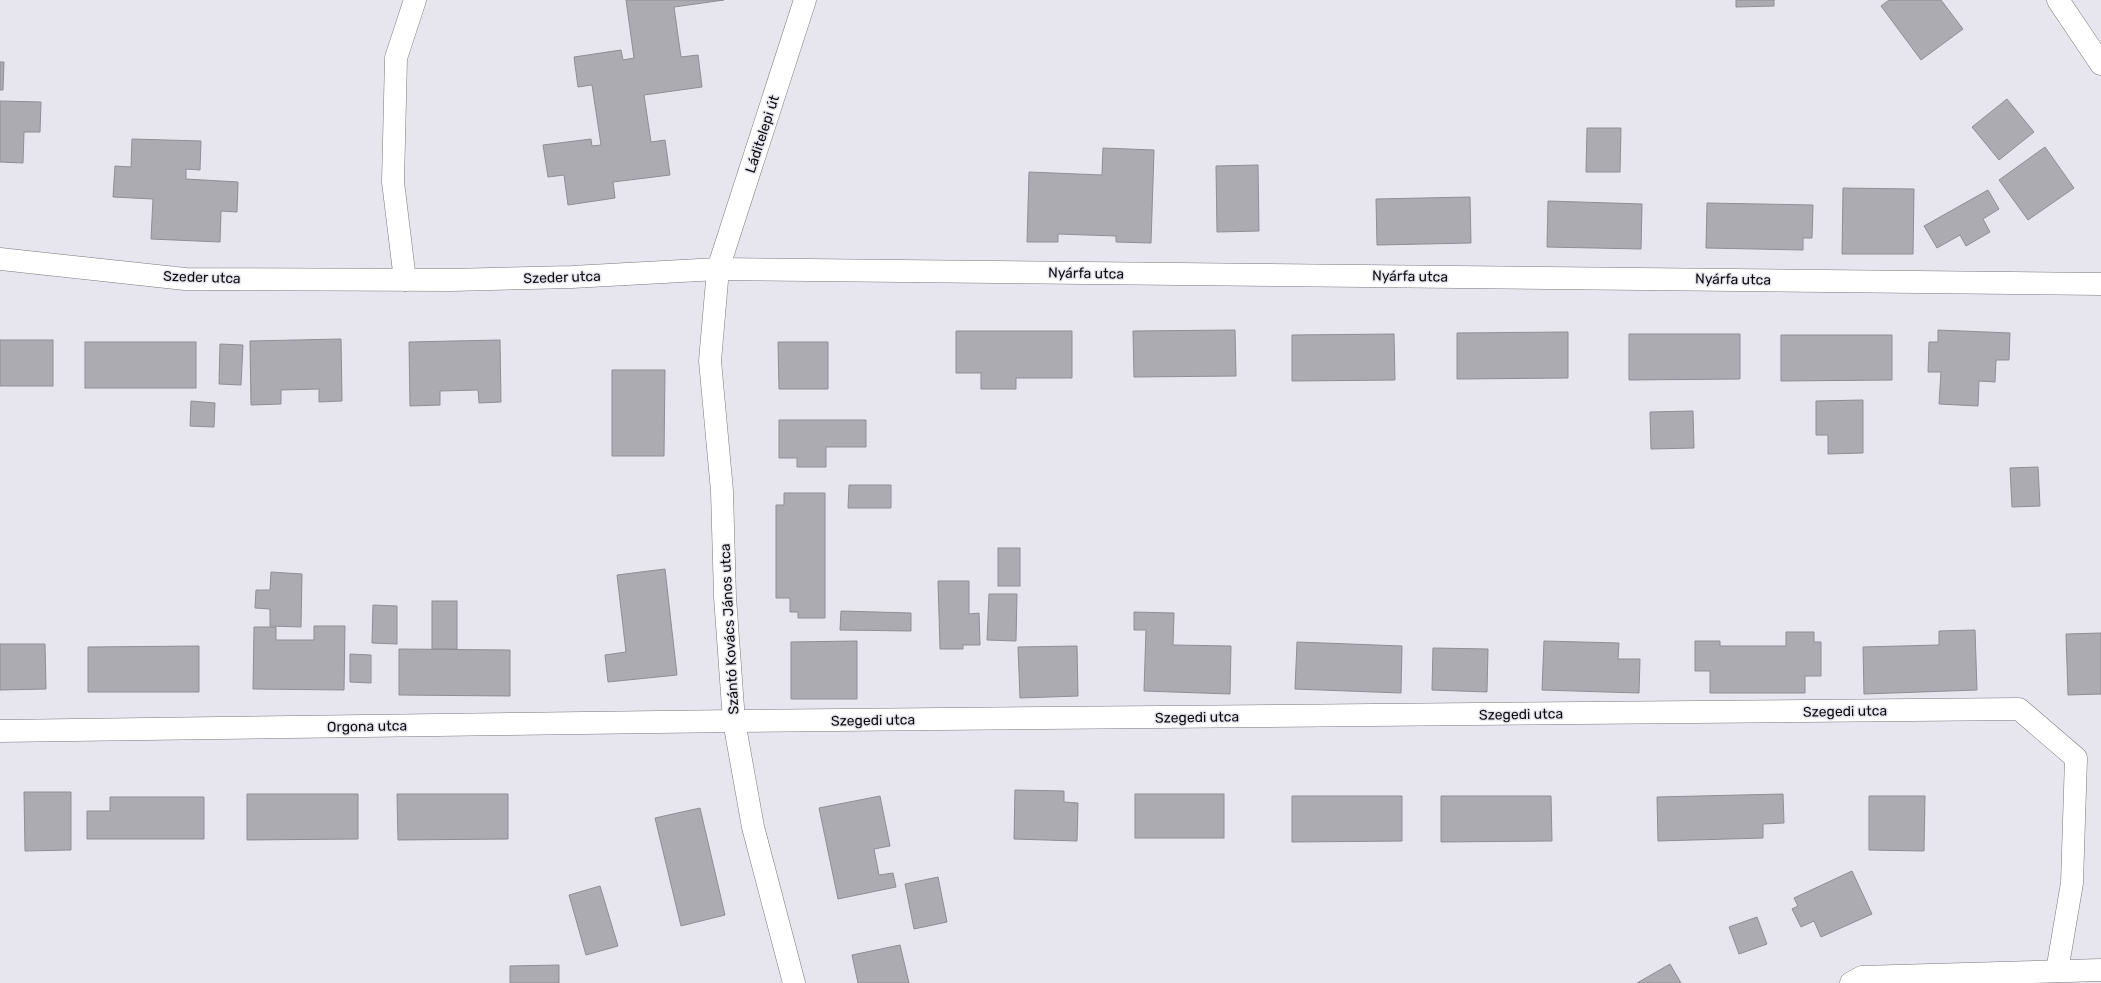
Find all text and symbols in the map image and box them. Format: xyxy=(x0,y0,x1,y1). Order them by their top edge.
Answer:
street label: Láditelepi út xyxy=(742,93,783,175)
street label: Nyárfa utca xyxy=(1048,264,1124,283)
street label: Nyárfa utca xyxy=(1372,267,1448,286)
street label: Szeder utca xyxy=(163,268,241,287)
street label: Szeder utca xyxy=(523,268,601,287)
street label: Nyárfa utca xyxy=(1695,270,1771,289)
street label: Szántó Kovács János utca xyxy=(717,543,742,715)
street label: Szegedi utca xyxy=(1803,702,1887,721)
street label: Szegedi utca xyxy=(1479,705,1563,724)
street label: Szegedi utca xyxy=(1155,708,1239,727)
street label: Szegedi utca xyxy=(831,711,915,730)
street label: Orgona utca xyxy=(327,717,407,736)

